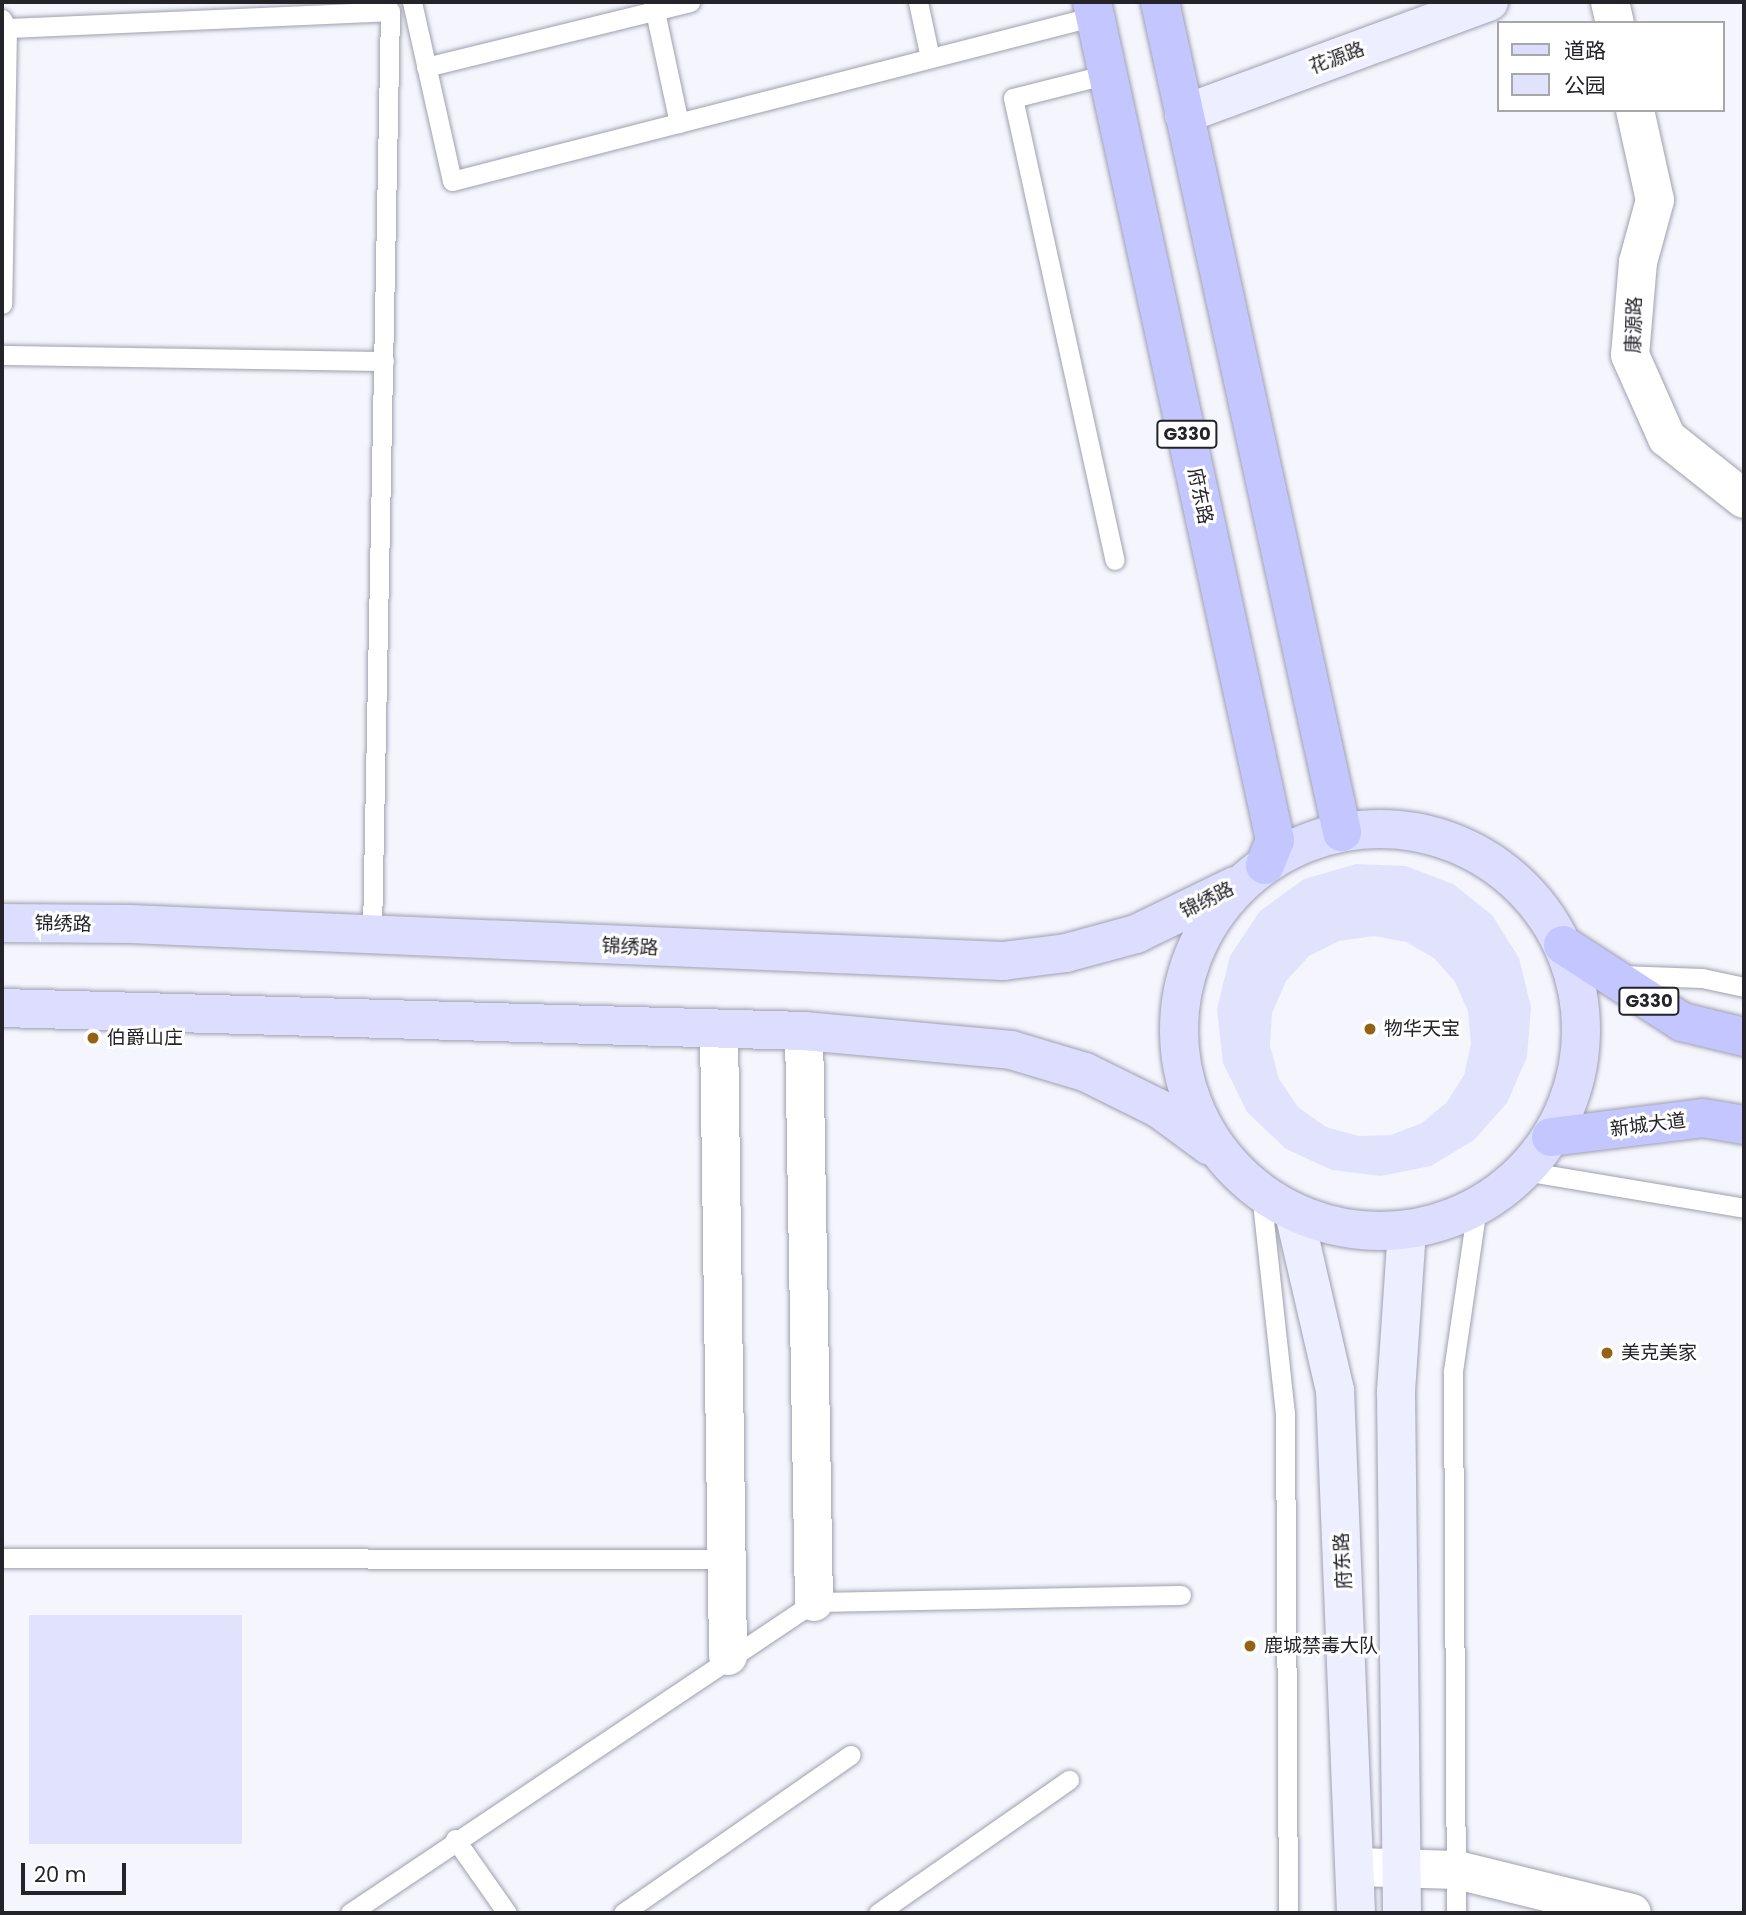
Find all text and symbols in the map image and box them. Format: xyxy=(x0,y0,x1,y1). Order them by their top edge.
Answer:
legend xyxy=(1498,21,1725,112)
text: 道路 xyxy=(1564,36,1606,65)
street label: 花源路 xyxy=(1306,38,1368,78)
text: 公园 xyxy=(1564,71,1606,100)
street label: 康源路 xyxy=(1622,296,1646,354)
road number: G330 xyxy=(1156,420,1218,448)
street label: 府东路 xyxy=(1183,466,1217,526)
street label: 锦绣路 xyxy=(1176,877,1238,923)
street label: 锦绣路 xyxy=(34,912,92,936)
street label: 锦绣路 xyxy=(601,934,659,960)
road number: G330 xyxy=(1618,986,1680,1016)
place label: 物华天宝 xyxy=(1384,1018,1460,1040)
marker: 物华天宝 xyxy=(1362,1021,1378,1037)
place label: 伯爵山庄 xyxy=(107,1027,183,1049)
marker: 伯爵山庄 xyxy=(85,1030,101,1046)
street label: 新城大道 xyxy=(1609,1109,1687,1141)
place label: 美克美家 xyxy=(1621,1342,1697,1364)
marker: 美克美家 xyxy=(1599,1345,1615,1361)
street label: 府东路 xyxy=(1330,1532,1356,1590)
place label: 鹿城禁毒大队 xyxy=(1264,1635,1378,1657)
marker: 鹿城禁毒大队 xyxy=(1242,1638,1258,1654)
scale bar xyxy=(24,1848,130,1892)
text: 20 m xyxy=(34,1860,87,1889)

